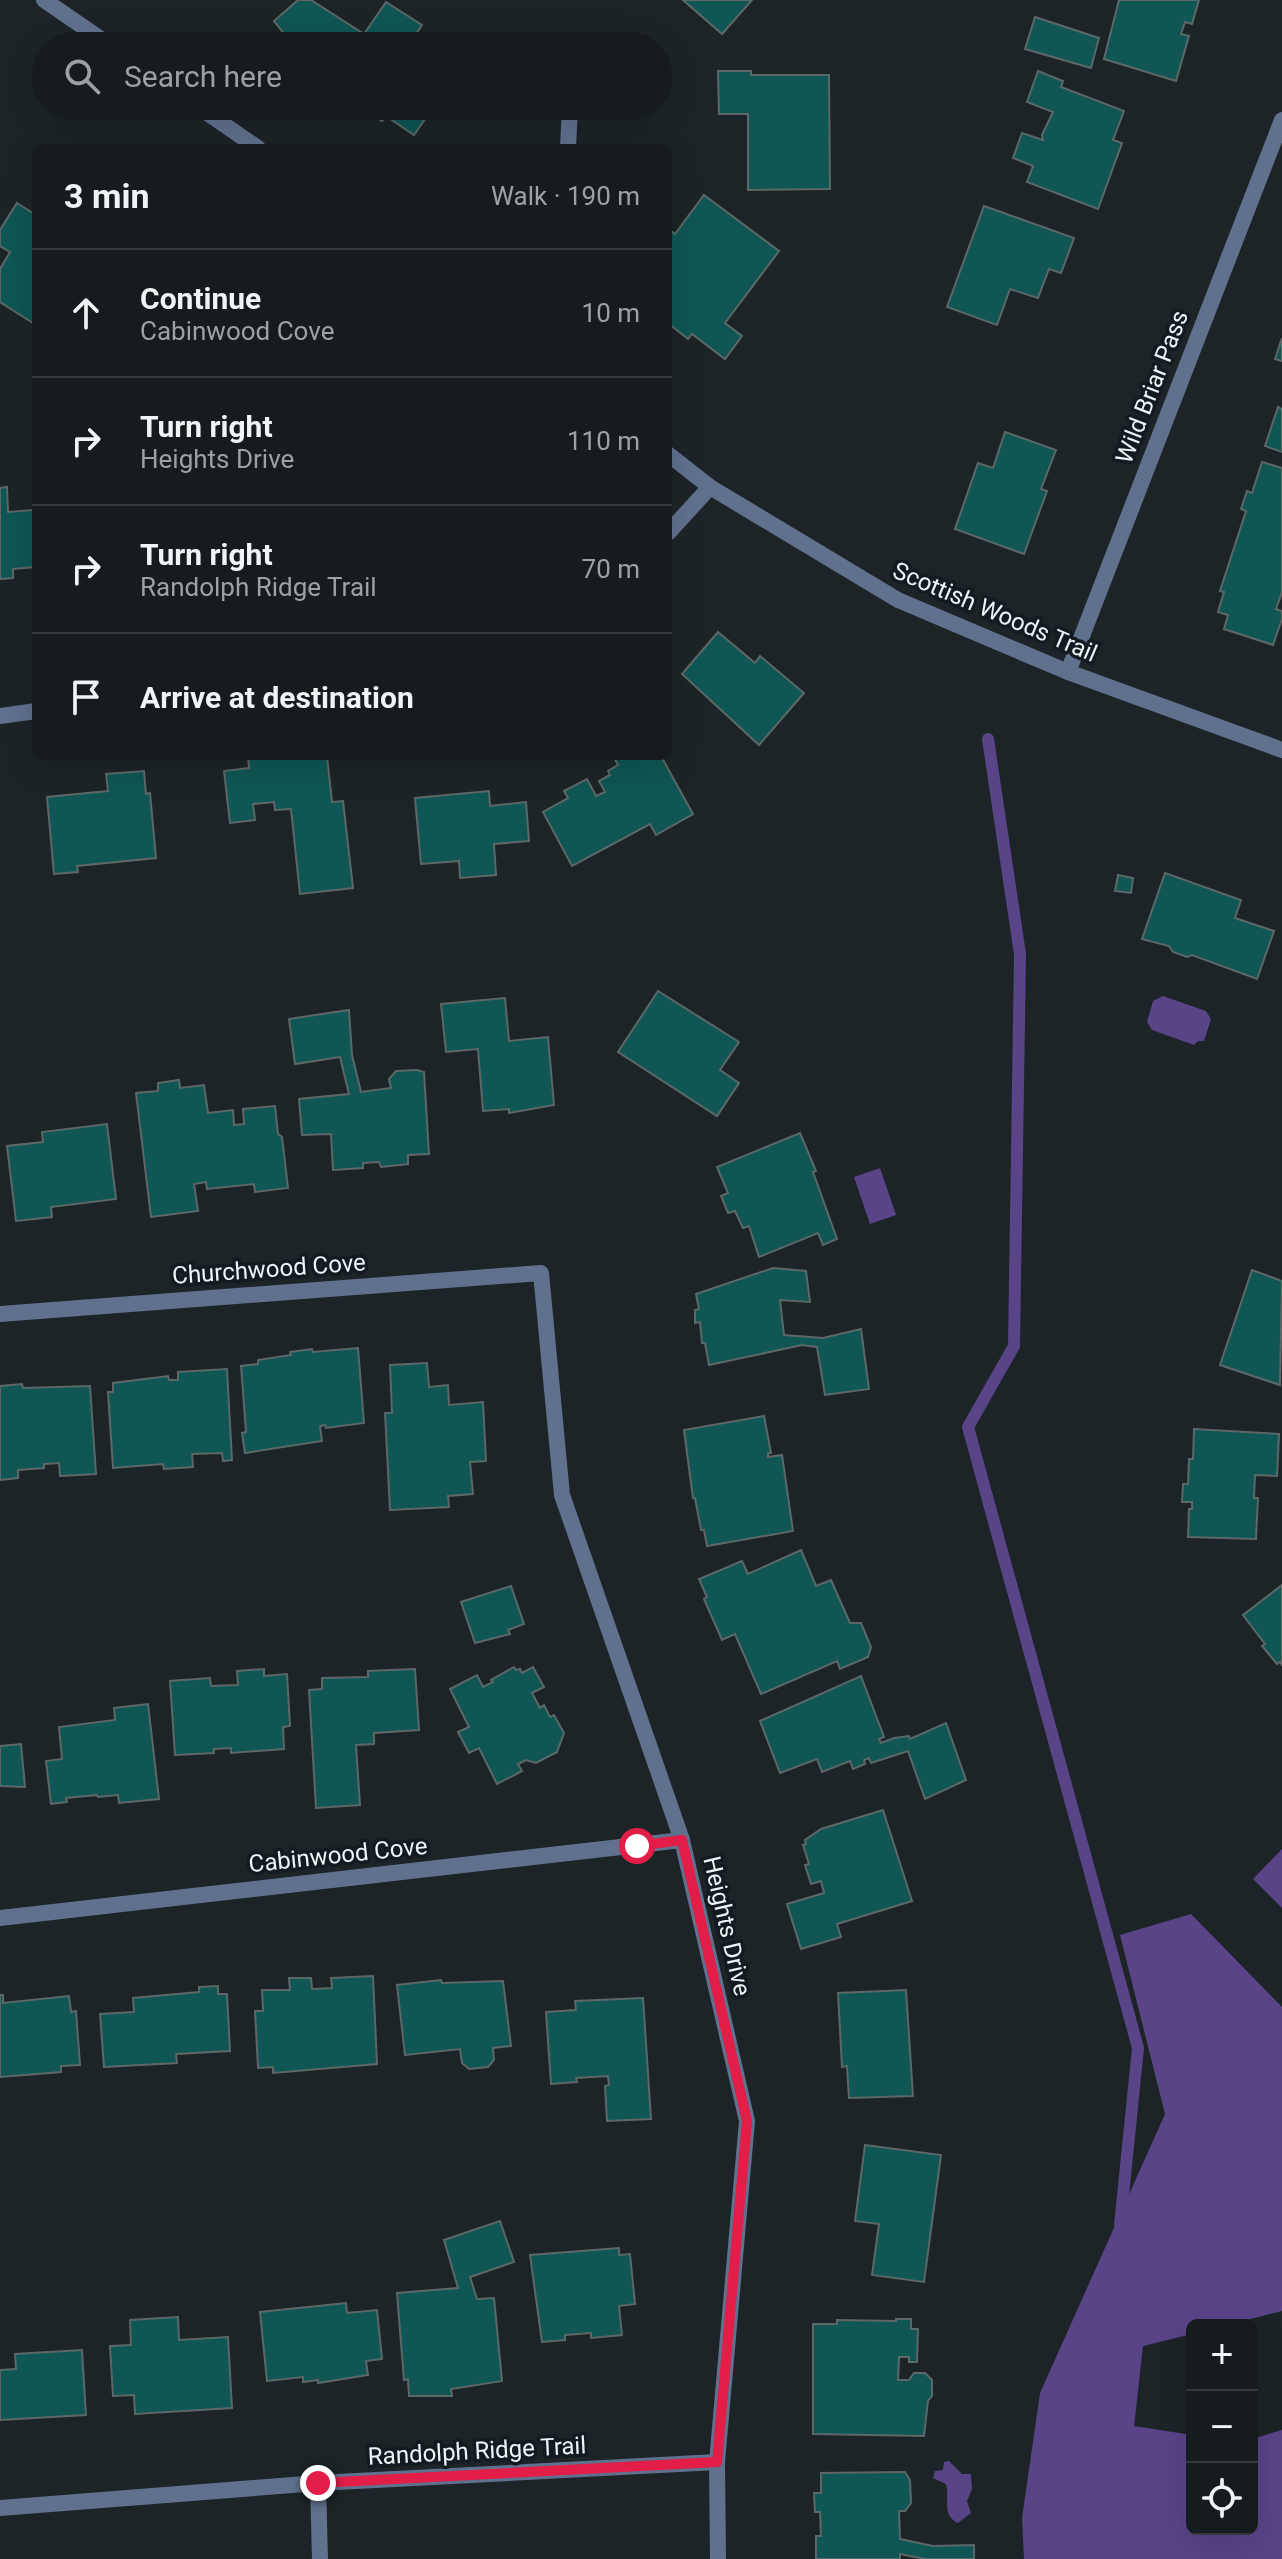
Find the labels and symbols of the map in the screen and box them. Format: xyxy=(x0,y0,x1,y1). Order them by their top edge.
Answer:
street label: Wild Briar Pass xyxy=(1110,307,1194,467)
street label: Scottish Woods Trail xyxy=(889,556,1101,668)
street label: Churchwood Cove xyxy=(171,1248,367,1290)
route start xyxy=(619,1828,655,1864)
street label: Cabinwood Cove xyxy=(247,1832,429,1878)
street label: Heights Drive xyxy=(697,1853,757,1999)
street label: Randolph Ridge Trail xyxy=(367,2431,587,2471)
route end xyxy=(300,2465,336,2501)

